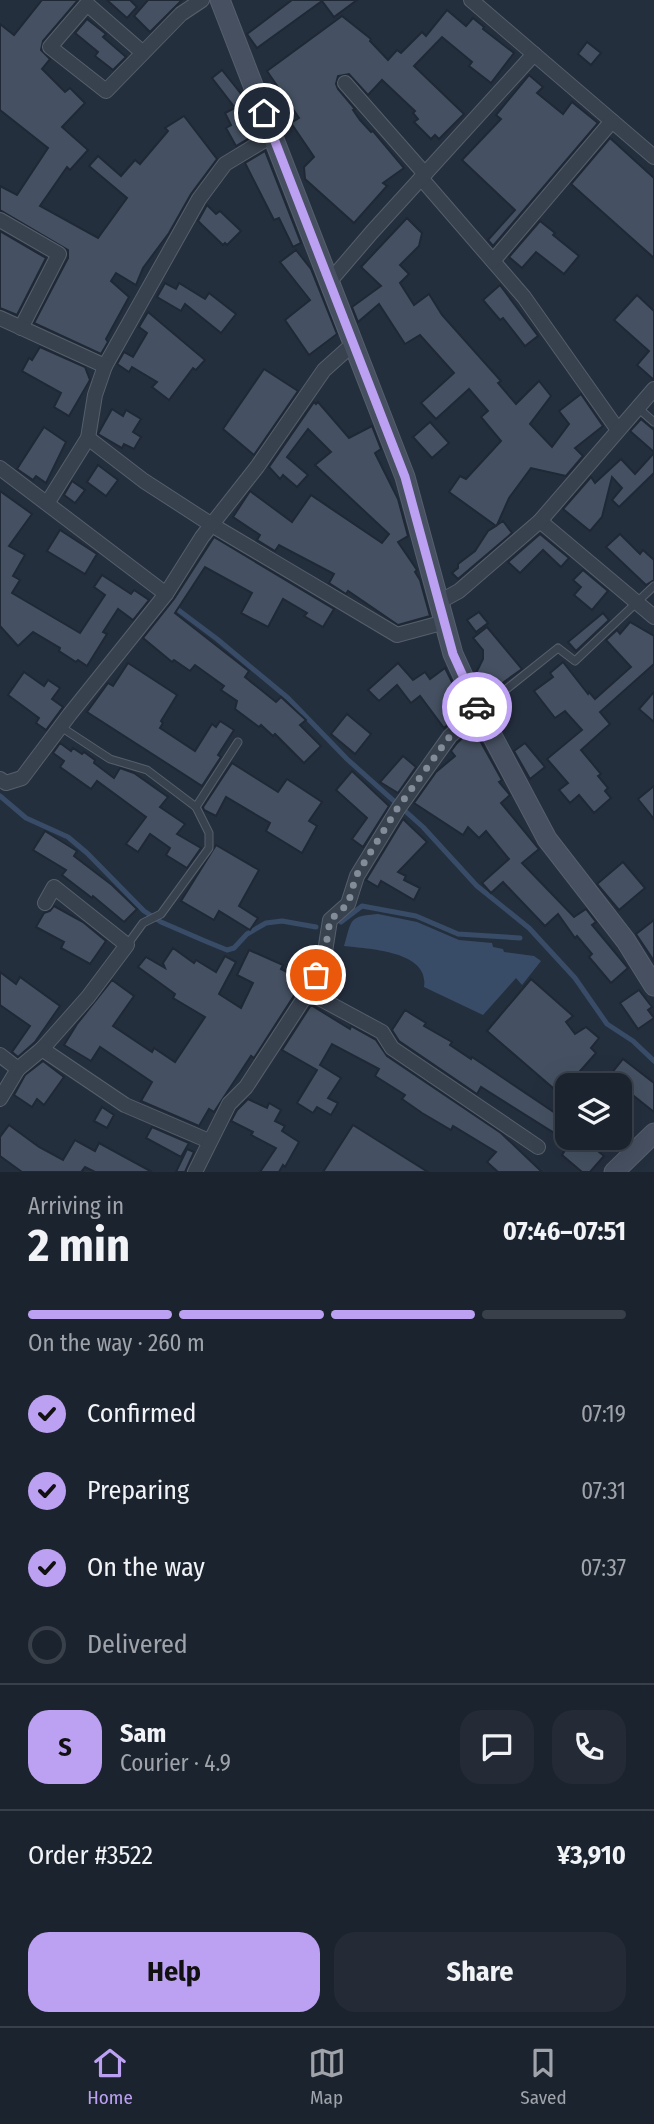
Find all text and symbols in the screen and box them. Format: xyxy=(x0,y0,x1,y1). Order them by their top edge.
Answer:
pin xyxy=(234,83,294,143)
icon: home xyxy=(245,94,283,132)
courier xyxy=(442,672,512,742)
icon: car xyxy=(458,688,496,726)
pin xyxy=(286,945,346,1005)
icon: bag xyxy=(297,956,335,994)
map controls xyxy=(555,1073,632,1150)
button: layers xyxy=(555,1073,632,1150)
text: Arriving in xyxy=(28,1192,124,1220)
text: 07:46–07:51 xyxy=(503,1216,626,1247)
text: 2 min xyxy=(28,1218,130,1273)
text: On the way · 260 m xyxy=(28,1329,205,1357)
icon: check xyxy=(28,1395,66,1433)
text: Confirmed xyxy=(87,1398,197,1429)
text: 07:19 xyxy=(581,1400,626,1428)
icon: check xyxy=(28,1472,66,1510)
text: Preparing xyxy=(87,1475,189,1506)
text: 07:31 xyxy=(581,1477,626,1505)
icon: check xyxy=(28,1549,66,1587)
text: On the way xyxy=(87,1552,205,1583)
text: 07:37 xyxy=(580,1554,626,1582)
text: Delivered xyxy=(87,1629,188,1660)
button: chat xyxy=(460,1710,534,1784)
button: phone xyxy=(552,1710,626,1784)
text: Sam xyxy=(120,1718,166,1749)
text: S xyxy=(58,1732,72,1763)
text: Courier · 4.9 xyxy=(120,1749,231,1777)
text: Order #3522 xyxy=(28,1840,153,1871)
text: ¥3,910 xyxy=(557,1840,626,1871)
button: Help xyxy=(28,1932,320,2012)
button: Share xyxy=(334,1932,626,2012)
tab: Home xyxy=(87,2044,133,2109)
tab: Map xyxy=(308,2044,346,2109)
tab: Saved xyxy=(520,2044,567,2109)

